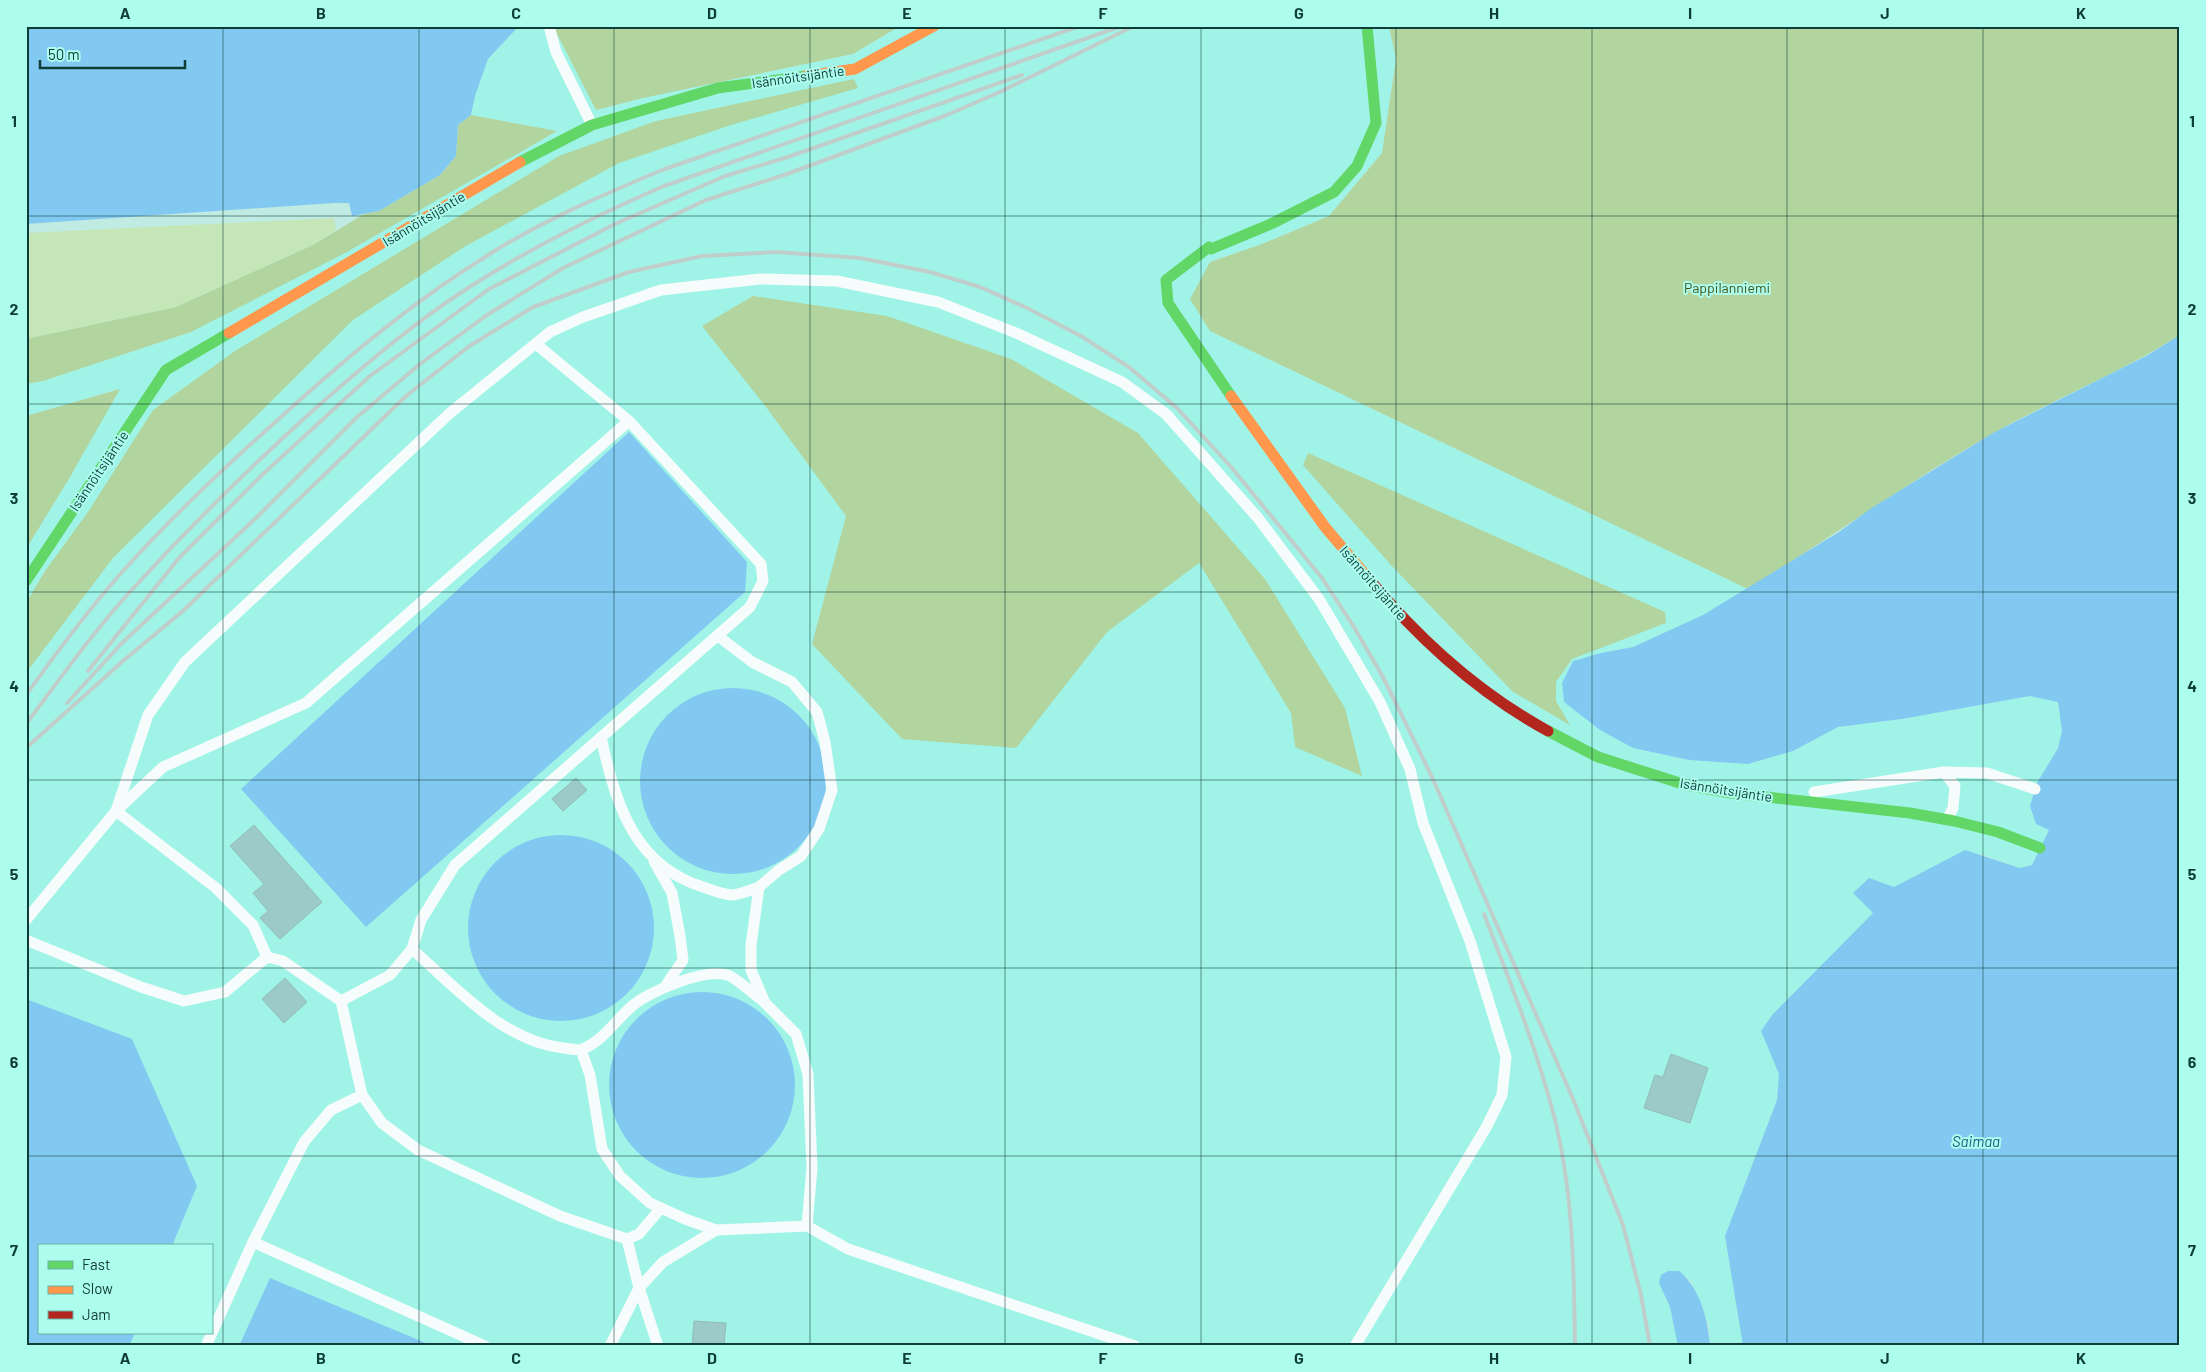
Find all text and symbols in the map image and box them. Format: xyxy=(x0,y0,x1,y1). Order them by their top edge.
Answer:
text: A xyxy=(120,3,131,22)
text: B xyxy=(316,3,326,22)
text: C xyxy=(511,3,521,22)
text: D xyxy=(707,3,717,22)
text: E xyxy=(902,3,912,22)
text: F xyxy=(1099,3,1108,22)
text: G xyxy=(1294,3,1304,22)
text: H xyxy=(1489,3,1499,22)
text: I xyxy=(1688,3,1692,22)
text: J xyxy=(1880,3,1890,22)
text: K xyxy=(2076,3,2086,22)
scale bar xyxy=(40,38,185,70)
text: 50 m xyxy=(48,45,80,63)
street label: Isännöitsijäntie xyxy=(751,62,845,91)
text: 1 xyxy=(11,111,17,130)
text: 1 xyxy=(2189,111,2195,130)
street label: Isännöitsijäntie xyxy=(379,187,468,250)
park label: Pappilanniemi xyxy=(1684,279,1770,296)
text: 2 xyxy=(10,299,19,318)
text: 2 xyxy=(2188,299,2197,318)
street label: Isännöitsijäntie xyxy=(65,427,132,514)
text: 3 xyxy=(10,488,18,507)
text: 3 xyxy=(2188,488,2196,507)
street label: Isännöitsijäntie xyxy=(1336,542,1410,623)
text: 4 xyxy=(9,676,19,695)
text: 4 xyxy=(2187,676,2197,695)
street label: Isännöitsijäntie xyxy=(1679,774,1773,805)
text: 5 xyxy=(10,864,19,883)
text: 5 xyxy=(2188,864,2197,883)
text: 6 xyxy=(10,1052,19,1071)
text: 6 xyxy=(2188,1052,2197,1071)
water label: Saimaa xyxy=(1952,1132,2000,1150)
text: 7 xyxy=(10,1240,18,1259)
text: 7 xyxy=(2188,1240,2196,1259)
legend xyxy=(38,1244,212,1334)
text: Fast xyxy=(82,1255,110,1273)
text: Slow xyxy=(82,1279,113,1297)
text: Jam xyxy=(82,1305,111,1323)
text: A xyxy=(120,1348,131,1367)
text: B xyxy=(316,1348,326,1367)
text: C xyxy=(511,1348,521,1367)
text: D xyxy=(707,1348,717,1367)
text: E xyxy=(902,1348,912,1367)
text: F xyxy=(1099,1348,1108,1367)
text: G xyxy=(1294,1348,1304,1367)
text: H xyxy=(1489,1348,1499,1367)
text: I xyxy=(1688,1348,1692,1367)
text: J xyxy=(1880,1348,1890,1367)
text: K xyxy=(2076,1348,2086,1367)

